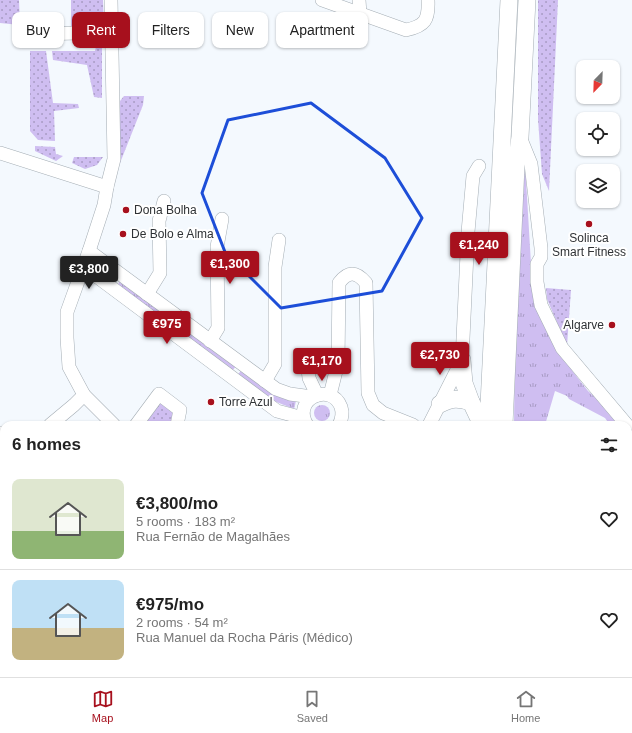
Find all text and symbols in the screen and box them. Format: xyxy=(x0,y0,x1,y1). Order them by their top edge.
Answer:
chip: Buy xyxy=(12,12,64,48)
chip: Rent xyxy=(72,12,130,48)
chip: Filters xyxy=(138,12,204,48)
chip: New xyxy=(212,12,268,48)
chip: Apartment xyxy=(276,12,368,48)
north arrow xyxy=(576,60,620,104)
map controls xyxy=(576,60,620,208)
button: locate xyxy=(576,112,620,156)
button: layers xyxy=(576,164,620,208)
place label: Dona Bolha xyxy=(134,203,197,217)
marker: Dona Bolha xyxy=(121,205,131,215)
marker: Solinca Smart Fitness xyxy=(584,219,594,229)
place label: De Bolo e Alma xyxy=(131,227,214,241)
marker: De Bolo e Alma xyxy=(118,229,128,239)
place label: Solinca Smart Fitness xyxy=(552,231,626,259)
pin: €1,240 xyxy=(446,232,512,266)
text: €1,240 xyxy=(459,237,499,252)
pin: €1,300 xyxy=(197,251,263,285)
pin: €3,800 xyxy=(56,256,122,290)
text: €1,300 xyxy=(210,256,250,271)
text: €3,800 xyxy=(69,261,109,276)
pin: €975 xyxy=(143,311,191,345)
text: €975 xyxy=(153,316,181,331)
place label: Algarve xyxy=(563,318,604,332)
marker: Algarve xyxy=(607,320,617,330)
pin: €2,730 xyxy=(407,342,473,376)
text: €2,730 xyxy=(420,347,460,362)
pin: €1,170 xyxy=(289,348,355,382)
text: €1,170 xyxy=(302,353,342,368)
place label: Torre Azul xyxy=(219,395,272,409)
marker: Torre Azul xyxy=(206,397,216,407)
icon: filters xyxy=(598,434,620,456)
text: 6 homes xyxy=(12,435,81,454)
text: €3,800/mo xyxy=(136,494,218,513)
icon: home xyxy=(44,495,92,543)
icon: heart xyxy=(598,508,620,530)
text: 5 rooms · 183 m² xyxy=(136,514,235,529)
text: Rua Fernão de Magalhães xyxy=(136,529,290,544)
text: €975/mo xyxy=(136,595,204,614)
icon: home xyxy=(44,596,92,644)
icon: heart xyxy=(598,609,620,631)
text: 2 rooms · 54 m² xyxy=(136,615,228,630)
text: Rua Manuel da Rocha Páris (Médico) xyxy=(136,630,353,645)
tab: Map xyxy=(92,688,114,724)
tab: Saved xyxy=(297,688,328,724)
tab: Home xyxy=(511,688,540,724)

